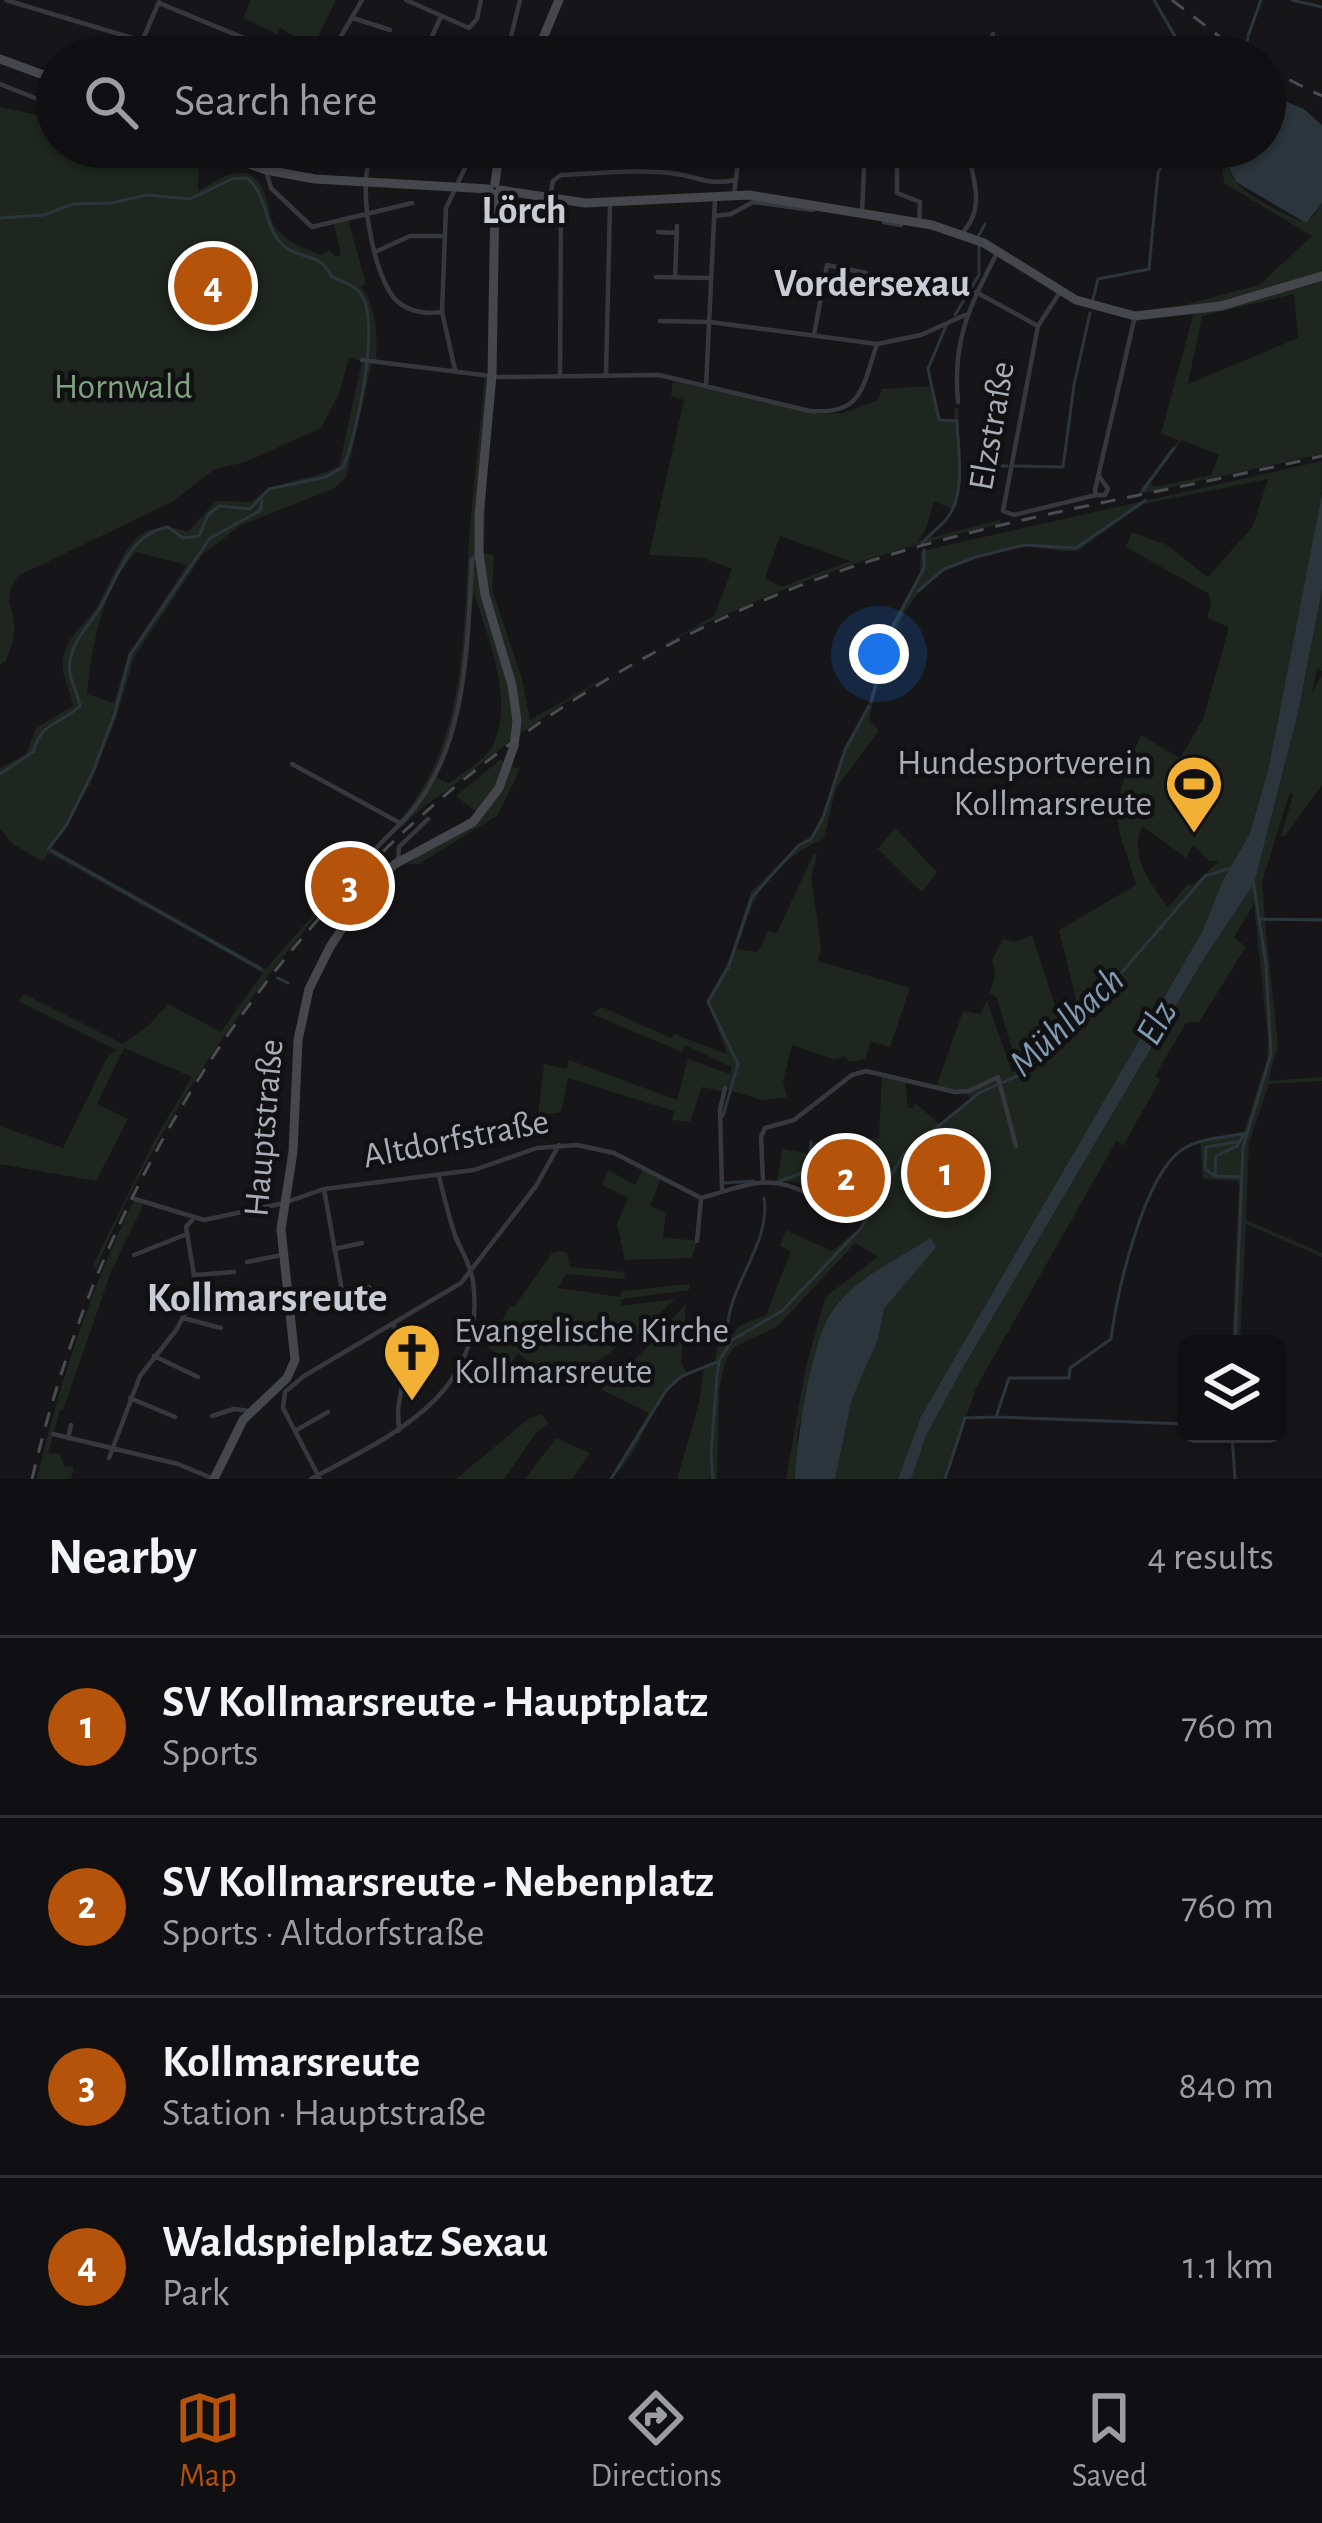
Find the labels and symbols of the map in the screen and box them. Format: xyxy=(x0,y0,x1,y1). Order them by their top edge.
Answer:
district label: Lörch xyxy=(482,192,566,231)
pin: 4 xyxy=(174,241,252,331)
district label: Vordersexau xyxy=(774,265,970,304)
street label: Elzstraße xyxy=(963,359,1021,493)
park label: Hornwald xyxy=(54,369,192,405)
your location xyxy=(849,624,909,684)
place label: Hundesportverein Kollmarsreute xyxy=(897,745,1152,822)
sports icon: Hundesportverein Kollmarsreute xyxy=(1163,753,1225,835)
pin: 3 xyxy=(311,841,389,931)
water label: Mühlbach xyxy=(1002,960,1132,1084)
water label: Elz xyxy=(1129,994,1185,1052)
street label: Hauptstraße xyxy=(238,1038,290,1218)
street label: Altdorfstraße xyxy=(360,1103,552,1175)
pin: 1 xyxy=(907,1128,985,1218)
pin: 2 xyxy=(807,1133,885,1223)
district label: Kollmarsreute xyxy=(146,1277,388,1319)
place label: Evangelische Kirche Kollmarsreute xyxy=(454,1313,729,1390)
church icon: Evangelische Kirche Kollmarsreute xyxy=(381,1321,443,1403)

